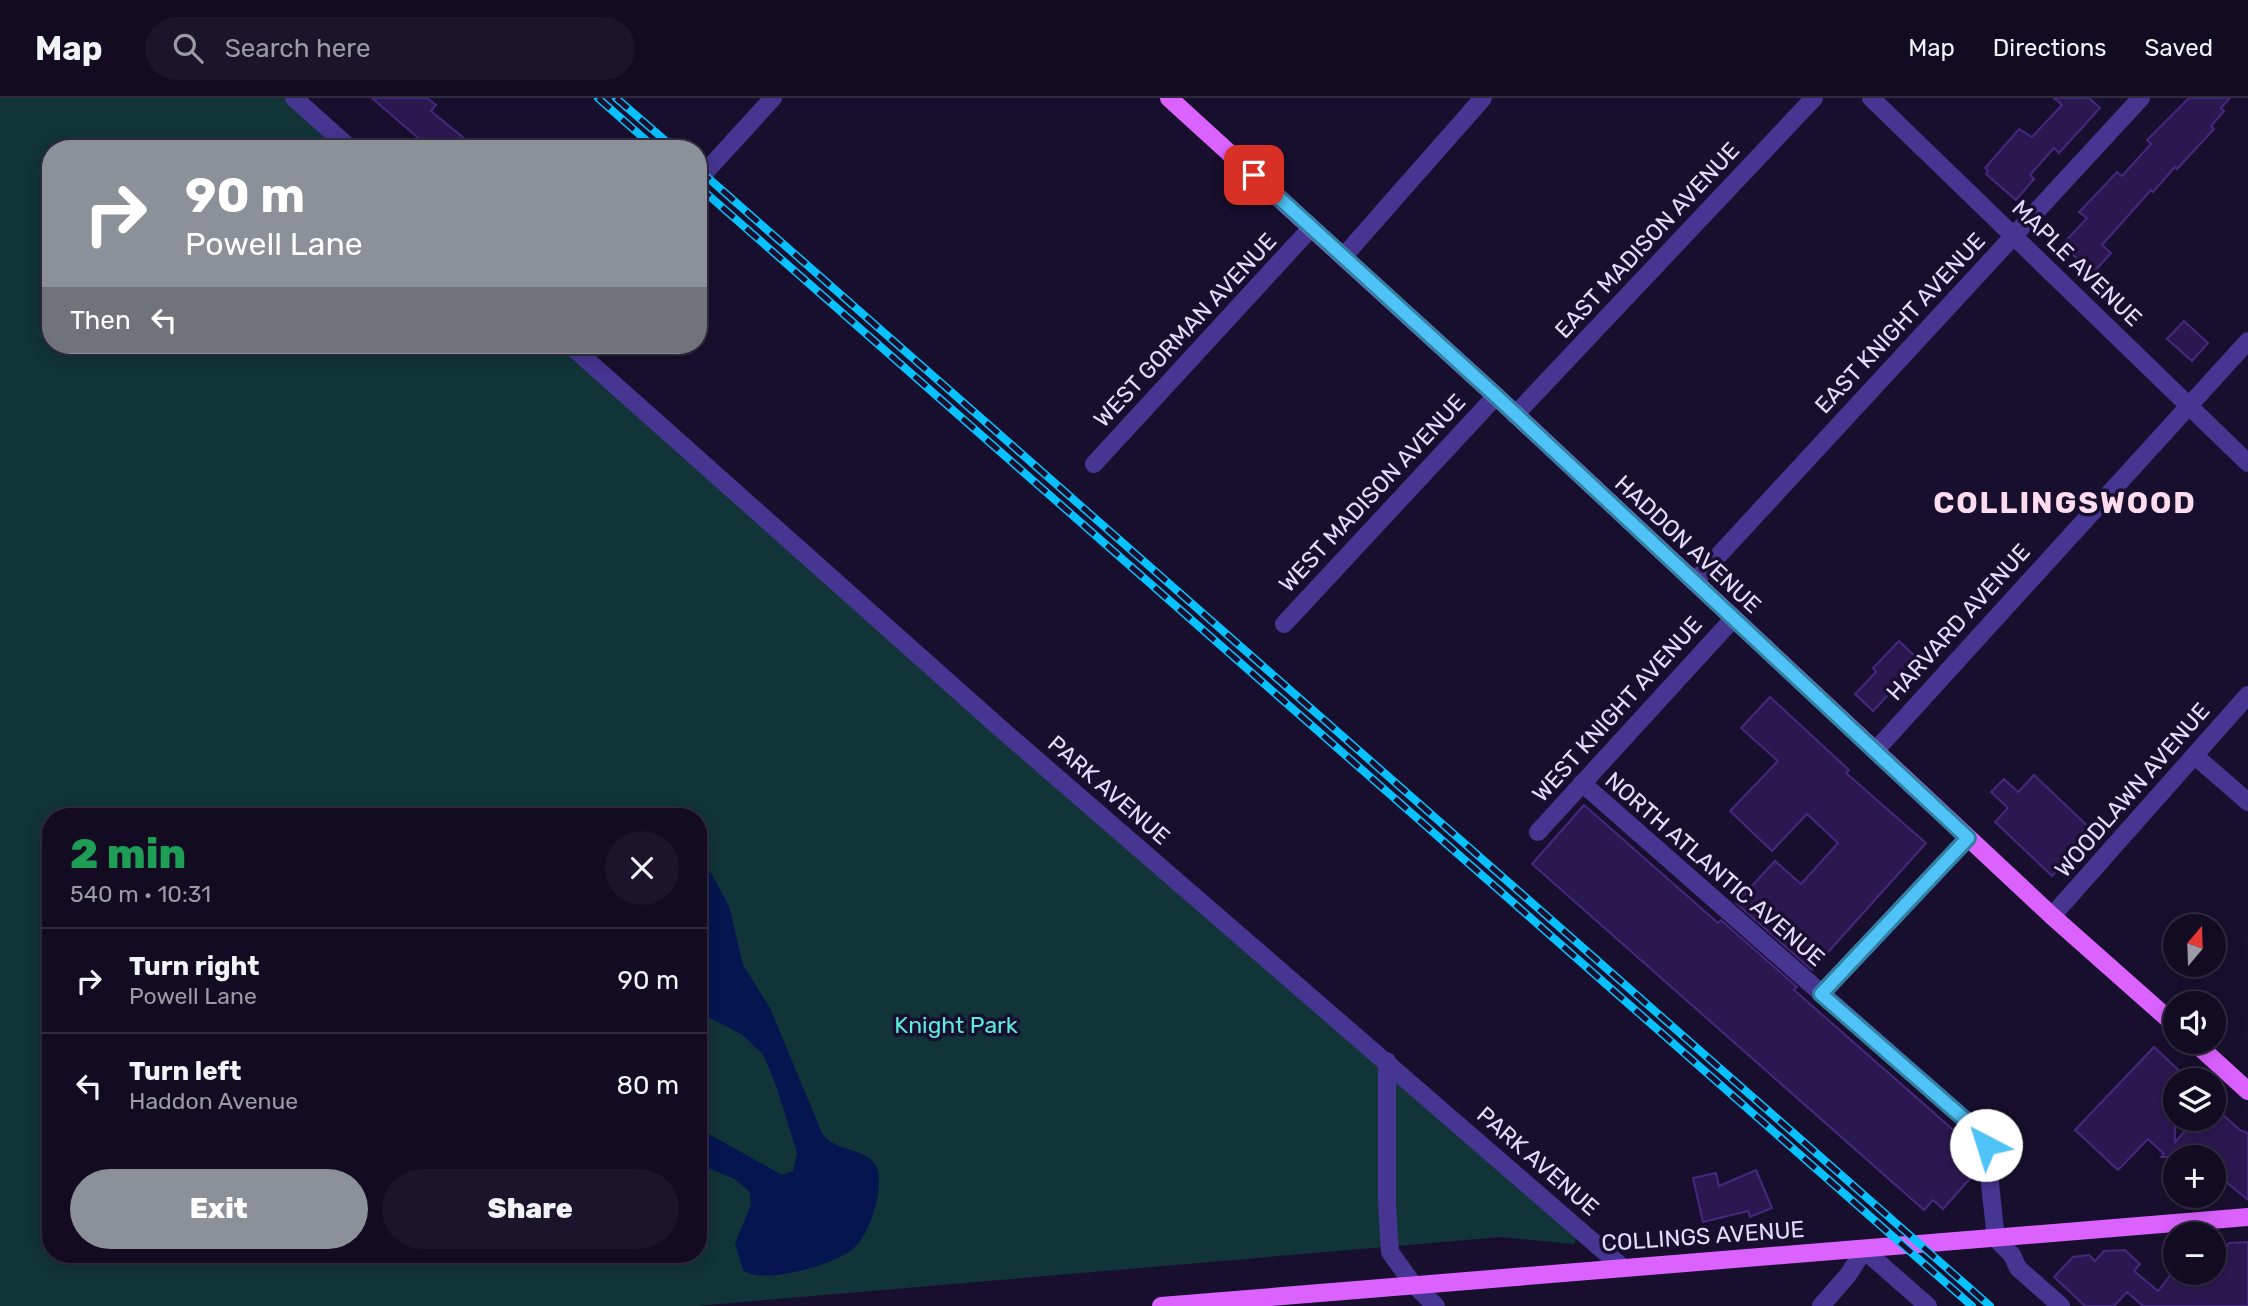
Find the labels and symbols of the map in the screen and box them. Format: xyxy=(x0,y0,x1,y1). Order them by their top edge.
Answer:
street label: EAST MADISON AVENUE xyxy=(1549,136,1745,344)
pin xyxy=(1224,145,1284,205)
street label: MAPLE AVENUE xyxy=(2006,194,2148,332)
street label: WEST GORMAN AVENUE xyxy=(1088,227,1282,433)
street label: EAST KNIGHT AVENUE xyxy=(1809,227,1991,419)
street label: WEST MADISON AVENUE xyxy=(1273,388,1471,598)
street label: HADDON AVENUE xyxy=(1609,469,1767,619)
district label: COLLINGSWOOD xyxy=(1933,485,2197,521)
street label: HARVARD AVENUE xyxy=(1880,538,2036,706)
street label: WEST KNIGHT AVENUE xyxy=(1526,610,1708,808)
street label: WOODLAWN AVENUE xyxy=(2049,697,2215,883)
street label: PARK AVENUE xyxy=(1042,729,1176,851)
street label: NORTH ATLANTIC AVENUE xyxy=(1599,766,1831,972)
north arrow xyxy=(2163,914,2226,976)
park label: Knight Park xyxy=(894,1011,1018,1039)
street label: PARK AVENUE xyxy=(1471,1100,1605,1222)
position arrow xyxy=(1949,1108,2023,1182)
street label: COLLINGS AVENUE xyxy=(1601,1215,1805,1257)

